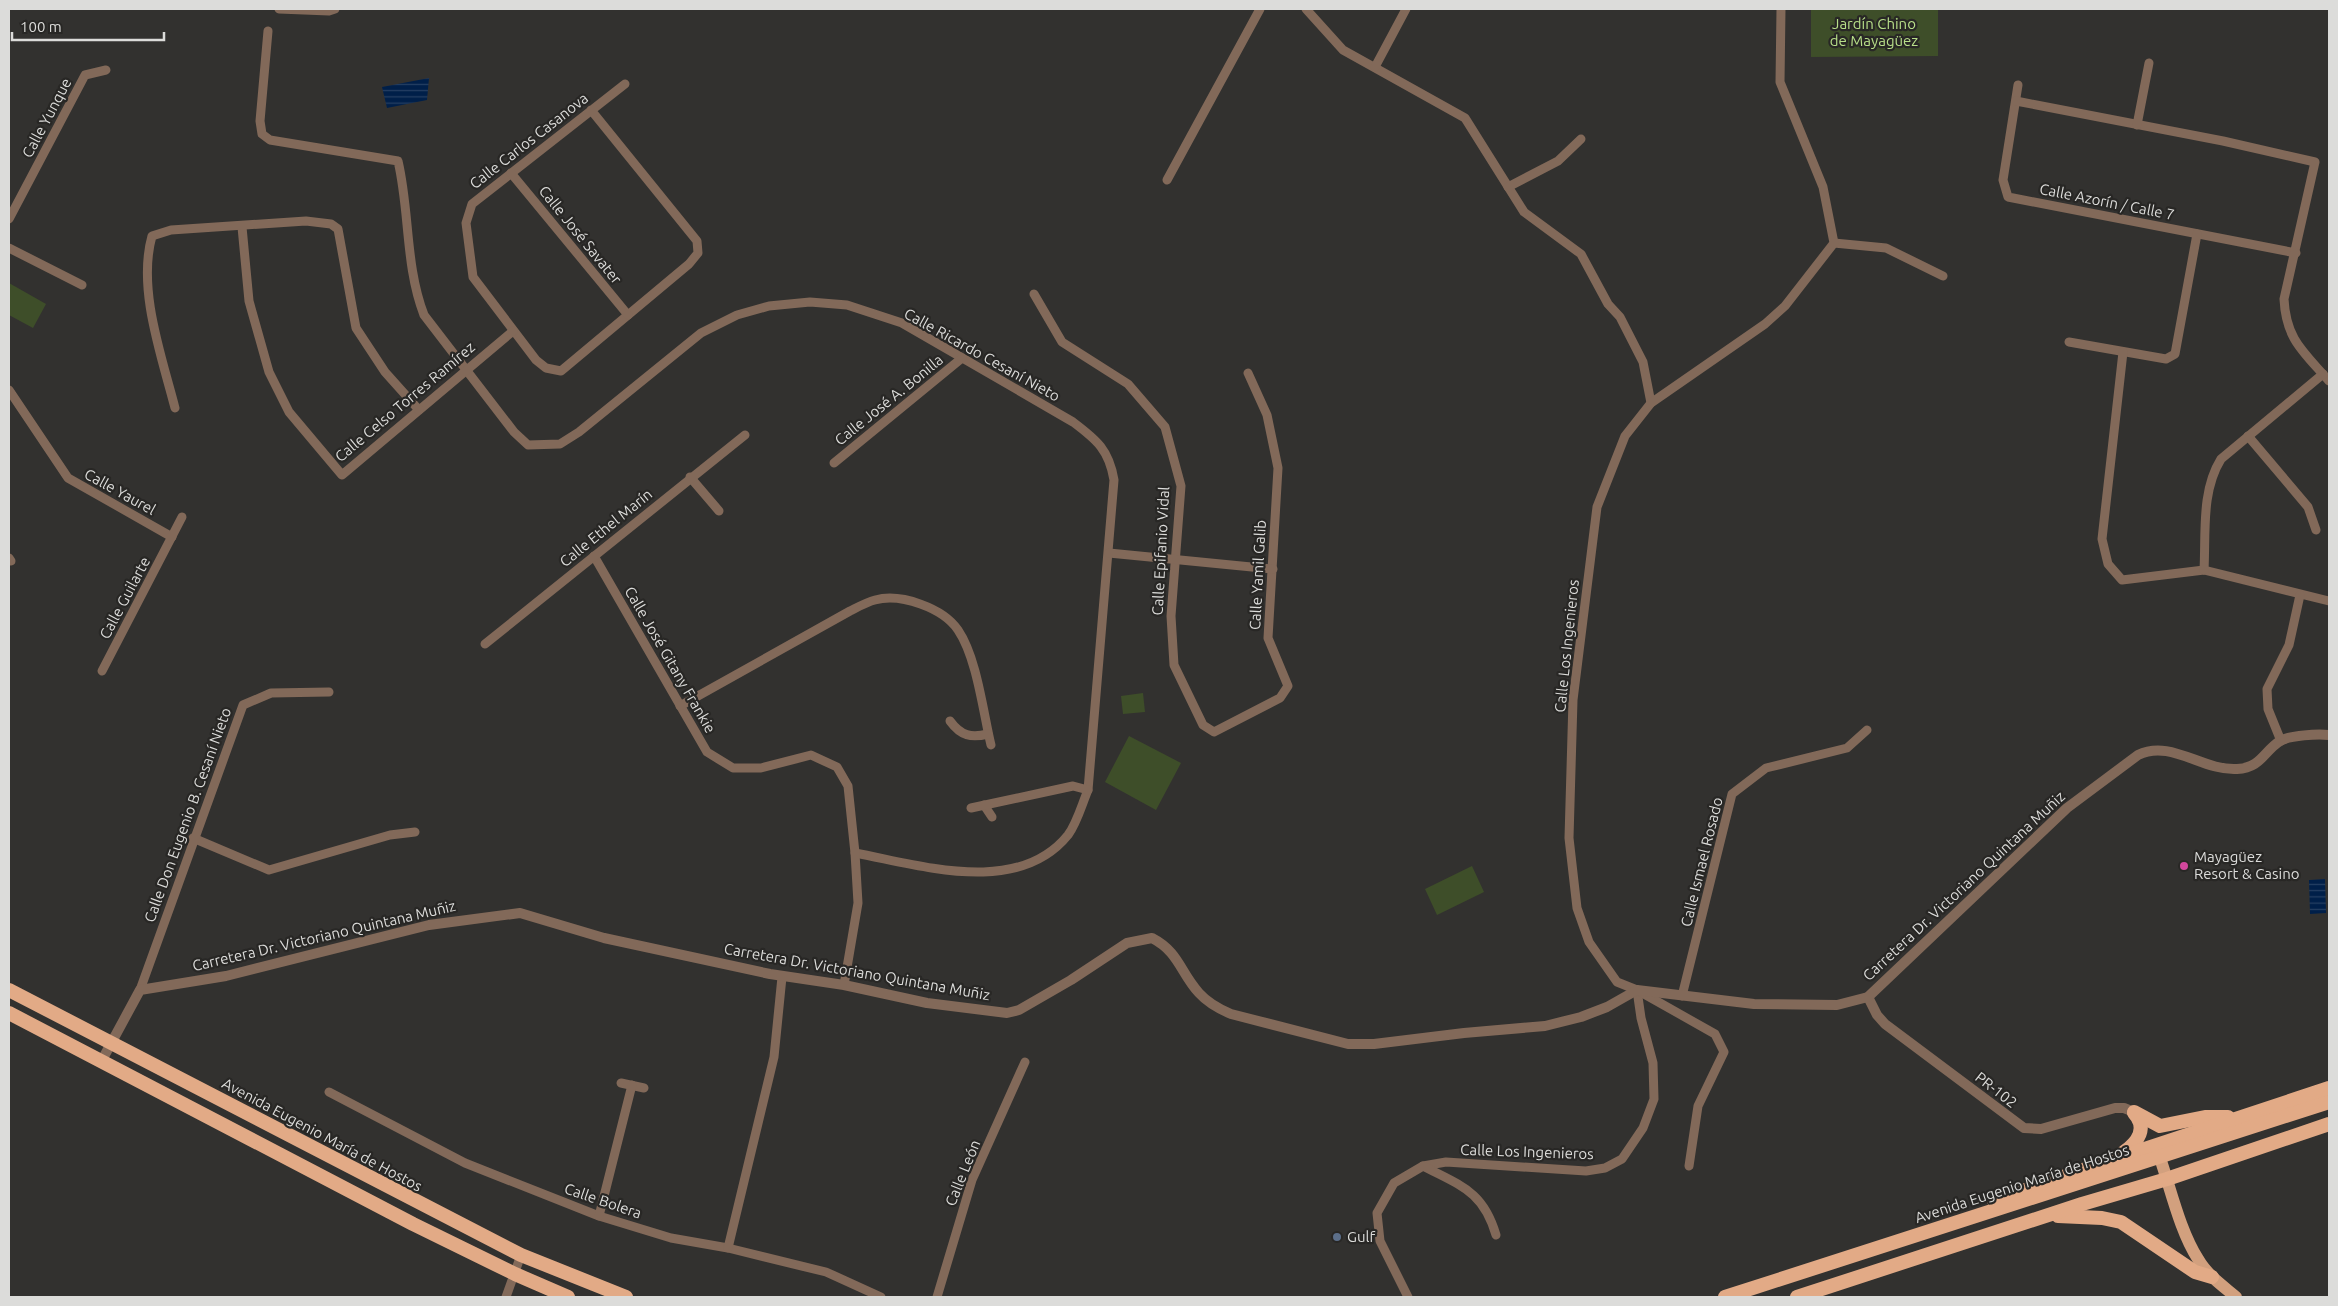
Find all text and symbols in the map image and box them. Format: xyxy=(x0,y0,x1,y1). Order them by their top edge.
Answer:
scale bar xyxy=(12,10,165,42)
park label: Jardín Chino de Mayagüez xyxy=(1830,15,1918,49)
text: 100 m xyxy=(20,18,62,35)
street label: Calle Yunque xyxy=(18,75,75,160)
street label: Calle Carlos Casanova xyxy=(466,89,591,192)
street label: Calle Azorín / Calle 7 xyxy=(2038,180,2176,223)
street label: Calle José Savater xyxy=(536,182,625,287)
street label: Calle Ricardo Cesaní Nieto xyxy=(901,305,1063,405)
street label: Calle Celso Torres Ramírez xyxy=(331,338,478,465)
street label: Calle José A. Bonilla xyxy=(831,351,946,448)
street label: Calle Yaurel xyxy=(82,465,159,518)
street label: Calle Ethel Marín xyxy=(556,485,655,570)
street label: Calle Epifanio Vidal xyxy=(1149,486,1172,616)
street label: Calle Yamil Galib xyxy=(1246,519,1269,631)
street label: Calle Guilarte xyxy=(96,554,153,642)
street label: Calle Los Ingenieros xyxy=(1551,579,1582,713)
street label: Calle José Gitany Frankie xyxy=(622,584,719,736)
street label: Calle Don Eugenio B. Cesaní Nieto xyxy=(141,705,234,925)
street label: Carretera Dr. Victoriano Quintana Muñiz xyxy=(1859,787,2068,984)
street label: Calle Ismael Rosado xyxy=(1677,795,1726,928)
place label: Mayagüez Resort & Casino xyxy=(2194,848,2300,882)
marker: Mayagüez Resort & Casino xyxy=(2178,860,2190,872)
street label: Carretera Dr. Victoriano Quintana Muñiz xyxy=(191,897,457,974)
street label: Carretera Dr. Victoriano Quintana Muñiz xyxy=(723,940,991,1003)
street label: PR-102 xyxy=(1972,1068,2020,1111)
street label: Avenida Eugenio María de Hostos xyxy=(219,1074,425,1195)
street label: Calle León xyxy=(942,1137,983,1208)
street label: Calle Los Ingenieros xyxy=(1460,1141,1594,1162)
street label: Avenida Eugenio María de Hostos xyxy=(1913,1141,2131,1226)
street label: Calle Bolera xyxy=(562,1179,644,1222)
place label: Gulf xyxy=(1347,1228,1375,1245)
marker: Gulf xyxy=(1331,1231,1343,1243)

